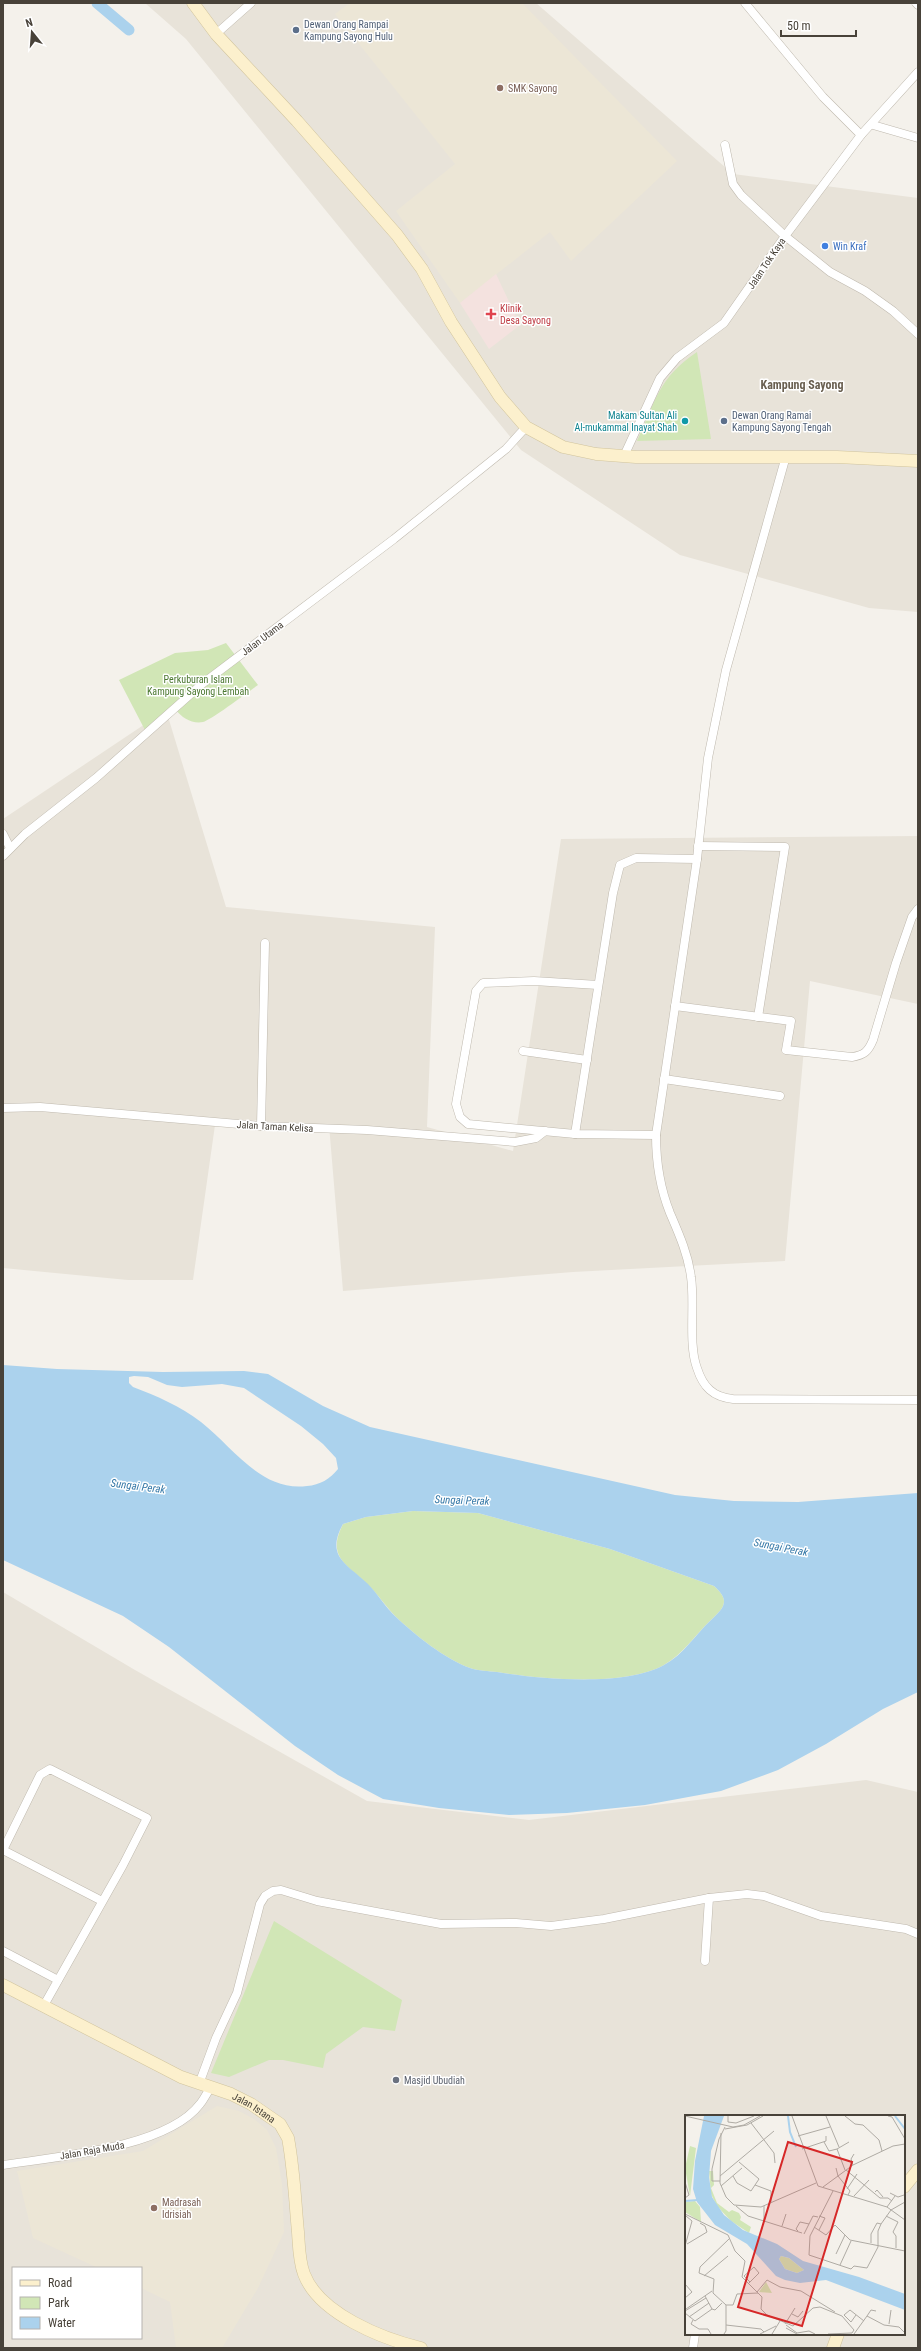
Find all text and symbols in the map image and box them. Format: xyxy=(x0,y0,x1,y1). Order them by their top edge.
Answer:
north arrow xyxy=(12,12,52,52)
scale bar xyxy=(781,12,856,38)
text: N xyxy=(24,16,35,30)
place label: Dewan Orang Rampai Kampung Sayong Hulu xyxy=(304,19,393,42)
text: 50 m xyxy=(787,19,811,33)
marker: Dewan Orang Rampai Kampung Sayong Hulu xyxy=(291,25,301,35)
marker: SMK Sayong xyxy=(495,83,505,93)
place label: SMK Sayong xyxy=(508,83,557,94)
street label: Jalan Tok Kaya xyxy=(745,235,788,291)
marker: Win Kraf xyxy=(820,241,830,251)
place label: Win Kraf xyxy=(833,241,867,252)
place label: Klinik Desa Sayong xyxy=(500,303,551,326)
marker: Klinik Desa Sayong xyxy=(485,308,497,320)
district label: Kampung Sayong xyxy=(761,378,843,392)
place label: Makam Sultan Ali Al-mukammal Inayat Shah xyxy=(575,410,677,433)
place label: Dewan Orang Ramai Kampung Sayong Tengah xyxy=(732,410,831,433)
marker: Makam Sultan Ali Al-mukammal Inayat Shah xyxy=(680,416,690,426)
marker: Dewan Orang Ramai Kampung Sayong Tengah xyxy=(719,416,729,426)
street label: Jalan Utama xyxy=(239,619,286,658)
park label: Perkuburan Islam Kampung Sayong Lembah xyxy=(147,674,249,697)
street label: Jalan Taman Kelisa xyxy=(236,1119,314,1134)
water label: Sungai Perak xyxy=(110,1477,166,1496)
water label: Sungai Perak xyxy=(434,1493,490,1508)
water label: Sungai Perak xyxy=(753,1536,809,1559)
marker: Masjid Ubudiah xyxy=(391,2075,401,2085)
place label: Masjid Ubudiah xyxy=(404,2075,465,2086)
street label: Jalan Istana xyxy=(231,2091,278,2125)
inset map xyxy=(685,2115,905,2335)
street label: Jalan Raja Muda xyxy=(59,2139,125,2162)
place label: Madrasah Idrisiah xyxy=(162,2197,201,2220)
marker: Madrasah Idrisiah xyxy=(149,2203,159,2213)
legend xyxy=(12,2267,142,2339)
text: Road xyxy=(48,2276,72,2290)
text: Park xyxy=(48,2296,70,2310)
text: Water xyxy=(48,2316,76,2330)

